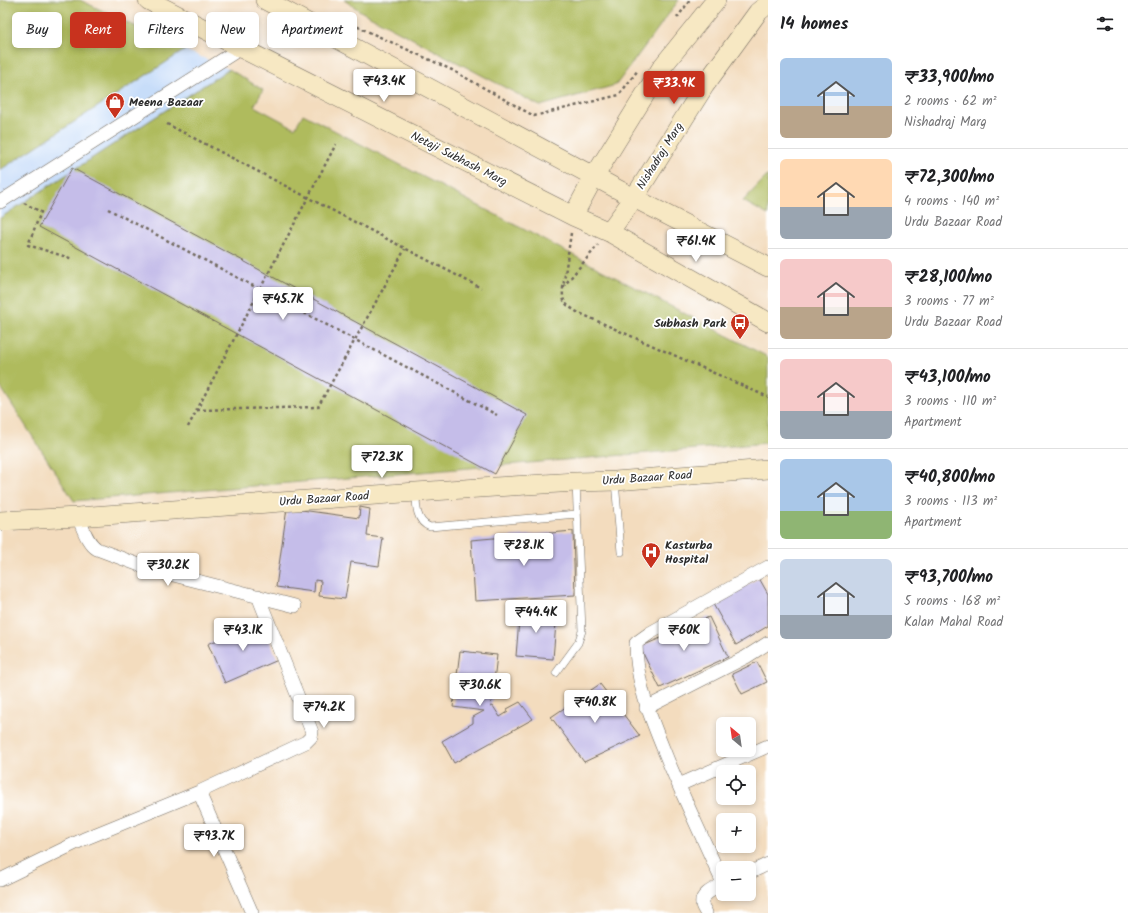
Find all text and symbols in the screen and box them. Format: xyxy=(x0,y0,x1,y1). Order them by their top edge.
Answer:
text: 14 homes xyxy=(780,11,848,38)
chip: Buy xyxy=(12,12,62,48)
chip: Rent xyxy=(70,12,126,48)
chip: Filters xyxy=(134,12,198,48)
chip: New xyxy=(206,12,259,48)
chip: Apartment xyxy=(267,12,357,48)
icon: filters xyxy=(1094,13,1116,35)
text: ₹33,900/mo xyxy=(904,64,994,91)
pin: ₹43.4K xyxy=(351,69,417,103)
text: ₹43.4K xyxy=(362,71,406,92)
pin: ₹33.9K xyxy=(641,71,707,105)
text: ₹33.9K xyxy=(652,73,696,94)
icon: home xyxy=(812,74,860,122)
shop icon: Meena Bazaar xyxy=(104,91,126,119)
text: 2 rooms · 62 m² xyxy=(904,91,997,112)
place label: Meena Bazaar xyxy=(129,93,204,112)
text: Nishadraj Marg xyxy=(904,112,987,133)
street label: Nishadraj Marg xyxy=(632,118,688,193)
street label: Netaji Subhash Marg xyxy=(407,126,511,192)
text: ₹72,300/mo xyxy=(904,164,994,191)
icon: home xyxy=(812,175,860,223)
text: 4 rooms · 140 m² xyxy=(904,191,999,212)
text: Urdu Bazaar Road xyxy=(904,212,1002,233)
pin: ₹61.4K xyxy=(663,229,729,263)
text: ₹61.4K xyxy=(676,231,716,252)
text: ₹28,100/mo xyxy=(904,264,992,291)
icon: home xyxy=(812,275,860,323)
pin: ₹45.7K xyxy=(250,287,316,321)
text: ₹45.7K xyxy=(262,289,304,310)
text: 3 rooms · 77 m² xyxy=(904,291,994,312)
bus stop icon: Subhash Park xyxy=(729,312,751,340)
text: Urdu Bazaar Road xyxy=(904,312,1002,333)
place label: Subhash Park xyxy=(654,314,727,333)
text: ₹43,100/mo xyxy=(904,364,991,391)
icon: home xyxy=(812,375,860,423)
text: 3 rooms · 110 m² xyxy=(904,391,996,412)
text: Apartment xyxy=(904,412,962,433)
pin: ₹72.3K xyxy=(349,445,415,479)
text: ₹72.3K xyxy=(360,447,404,468)
text: ₹40,800/mo xyxy=(904,464,995,491)
street label: Urdu Bazaar Road xyxy=(601,465,694,491)
icon: home xyxy=(812,475,860,523)
street label: Urdu Bazaar Road xyxy=(278,486,371,512)
text: 3 rooms · 113 m² xyxy=(904,491,997,512)
text: Apartment xyxy=(904,512,962,533)
pin: ₹28.1K xyxy=(491,533,557,567)
text: ₹28.1K xyxy=(503,535,545,556)
place label: Kasturba Hospital xyxy=(665,536,712,569)
hospital icon: Kasturba Hospital xyxy=(640,541,662,569)
pin: ₹30.2K xyxy=(135,553,201,587)
text: ₹30.2K xyxy=(146,555,190,576)
text: ₹93,700/mo xyxy=(904,564,993,591)
icon: home xyxy=(812,575,860,623)
text: 5 rooms · 168 m² xyxy=(904,591,1000,612)
pin: ₹44.4K xyxy=(503,600,569,634)
text: ₹44.4K xyxy=(514,602,558,623)
text: Kalan Mahal Road xyxy=(904,612,1003,633)
pin: ₹43.1K xyxy=(210,618,276,652)
pin: ₹60K xyxy=(660,618,708,652)
text: ₹43.1K xyxy=(223,620,263,641)
text: ₹60K xyxy=(668,620,700,641)
pin: ₹30.6K xyxy=(447,673,513,707)
text: ₹30.6K xyxy=(458,675,502,696)
pin: ₹40.8K xyxy=(562,690,628,724)
text: ₹40.8K xyxy=(573,692,617,713)
pin: ₹74.2K xyxy=(291,695,357,729)
text: ₹74.2K xyxy=(302,697,346,718)
north arrow xyxy=(716,717,756,757)
map controls xyxy=(716,717,756,901)
button: locate xyxy=(716,765,756,805)
button: + xyxy=(716,813,756,853)
pin: ₹93.7K xyxy=(181,824,247,858)
text: ₹93.7K xyxy=(193,826,235,847)
button: − xyxy=(716,861,756,901)

